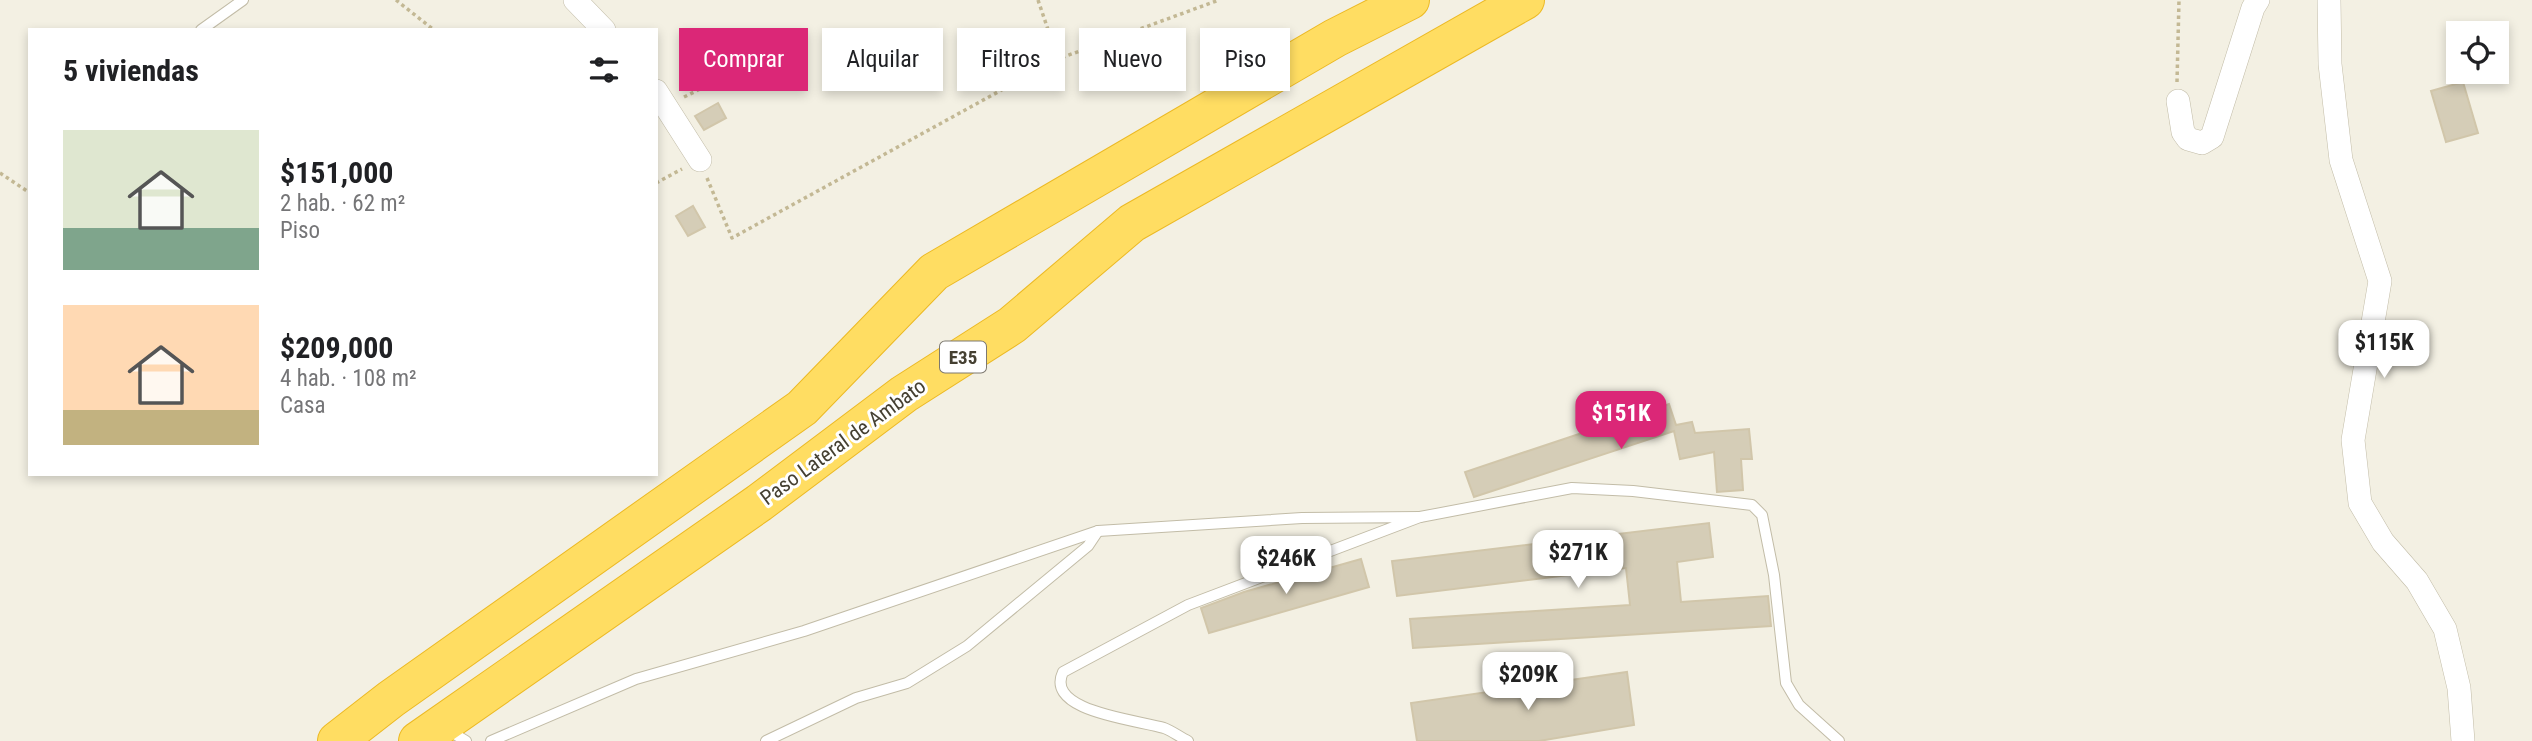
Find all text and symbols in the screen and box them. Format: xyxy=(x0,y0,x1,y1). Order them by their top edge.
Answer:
map controls xyxy=(2446,21,2509,84)
button: locate xyxy=(2446,21,2509,84)
chip: Comprar xyxy=(679,28,808,91)
chip: Alquilar xyxy=(822,28,943,91)
chip: Filtros xyxy=(957,28,1065,91)
chip: Nuevo xyxy=(1079,28,1186,91)
chip: Piso xyxy=(1200,28,1290,91)
icon: filters xyxy=(585,51,623,89)
text: 5 viviendas xyxy=(63,53,199,88)
text: $151,000 xyxy=(280,155,393,190)
icon: home xyxy=(119,158,203,242)
text: 2 hab. · 62 m² xyxy=(280,190,405,217)
text: Piso xyxy=(280,217,320,244)
pin: $115K xyxy=(2335,320,2433,380)
text: $115K xyxy=(2354,329,2414,356)
text: $209,000 xyxy=(280,330,393,365)
icon: home xyxy=(119,333,203,417)
road number: E35 xyxy=(940,342,986,372)
text: 4 hab. · 108 m² xyxy=(280,365,417,392)
street label: Paso Lateral de Ambato xyxy=(756,374,930,510)
text: Casa xyxy=(280,392,326,419)
pin: $151K xyxy=(1572,392,1670,451)
text: $151K xyxy=(1591,400,1651,427)
pin: $271K xyxy=(1529,530,1627,590)
pin: $246K xyxy=(1237,536,1335,596)
text: $271K xyxy=(1548,539,1608,566)
text: $246K xyxy=(1256,545,1316,572)
pin: $209K xyxy=(1479,652,1577,712)
text: $209K xyxy=(1498,661,1558,688)

